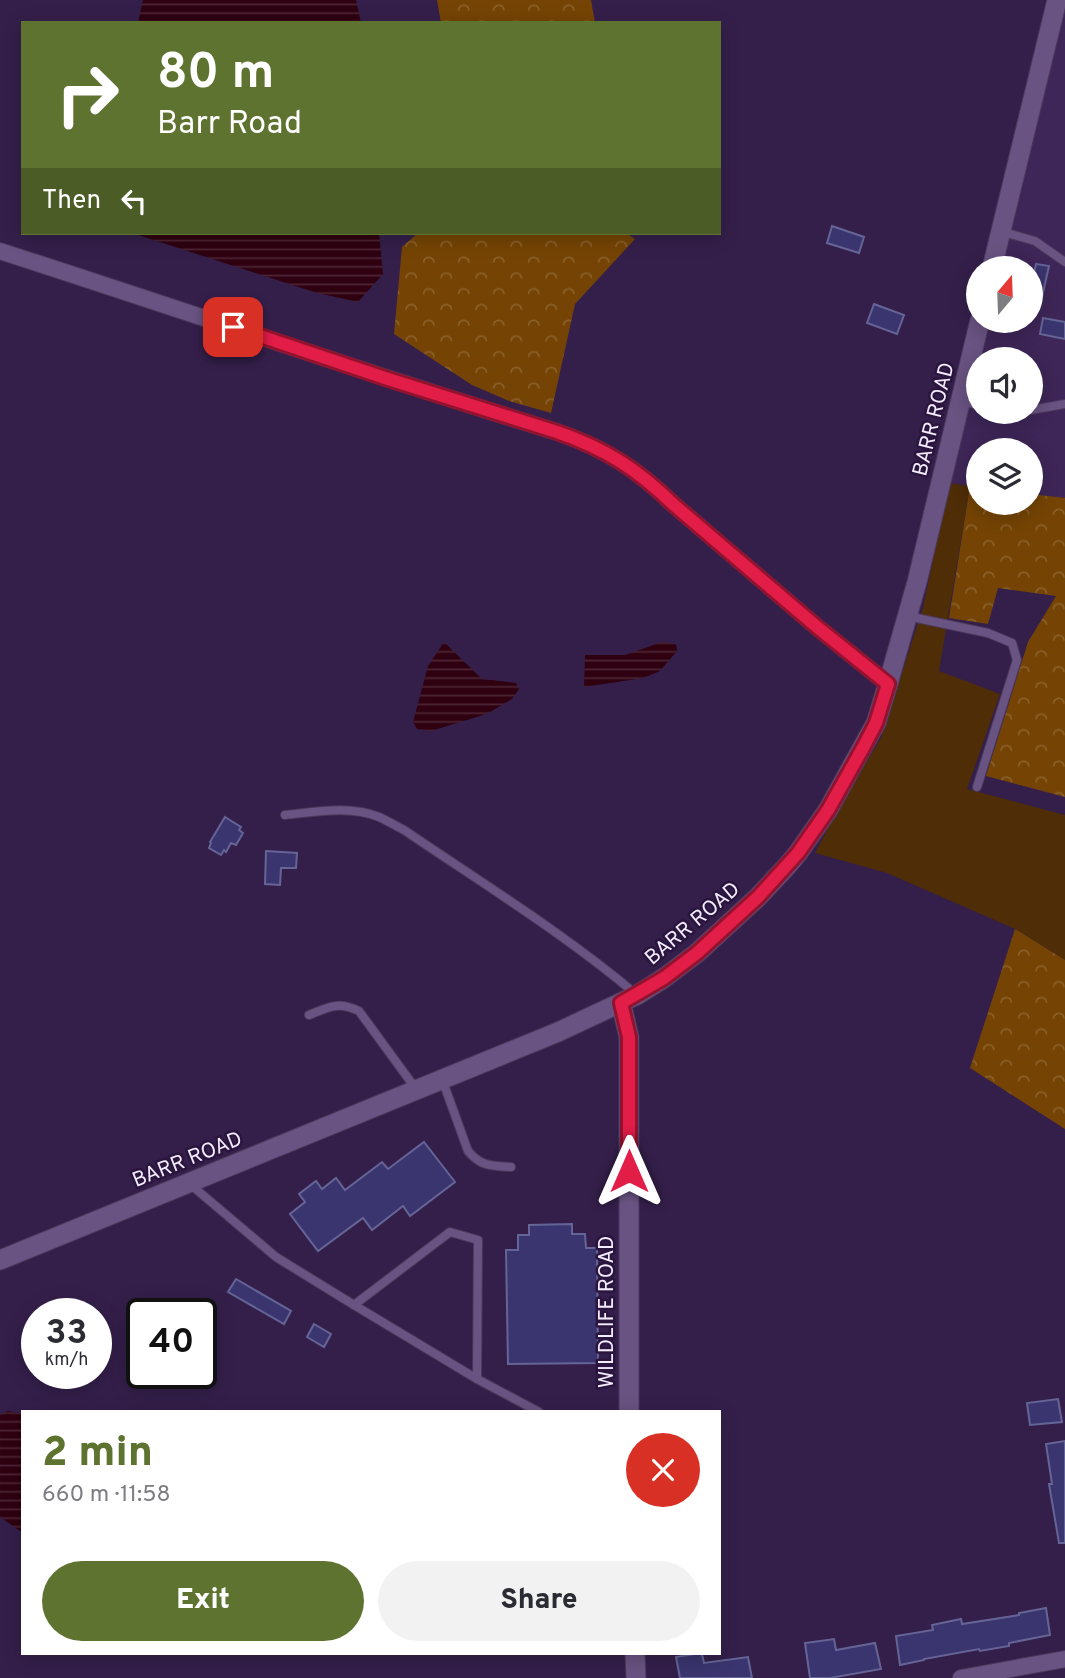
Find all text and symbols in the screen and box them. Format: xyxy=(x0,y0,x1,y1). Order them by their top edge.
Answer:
text: 80 m xyxy=(157,44,274,106)
icon: right xyxy=(42,49,133,140)
text: Barr Road xyxy=(157,105,302,145)
icon: left xyxy=(115,182,153,220)
text: Then xyxy=(42,185,101,218)
north arrow xyxy=(966,256,1043,332)
map controls xyxy=(966,256,1043,515)
pin xyxy=(203,297,263,357)
icon: arrive xyxy=(214,308,252,346)
button: sound xyxy=(966,347,1043,424)
street label: BARR ROAD xyxy=(907,360,962,479)
button: layers xyxy=(966,438,1043,515)
street label: BARR ROAD xyxy=(640,876,746,972)
street label: BARR ROAD xyxy=(129,1126,247,1195)
position arrow xyxy=(592,1134,666,1208)
street label: WILDLIFE ROAD xyxy=(594,1236,621,1388)
speed limit sign: 40 xyxy=(126,1298,217,1389)
text: 33 xyxy=(46,1312,87,1356)
text: km/h xyxy=(45,1349,88,1372)
text: 2 min xyxy=(42,1428,153,1481)
button: close xyxy=(626,1433,700,1507)
text: 660 m · 11:58 xyxy=(42,1481,171,1510)
button: Exit xyxy=(42,1561,364,1641)
button: Share xyxy=(378,1561,700,1641)

